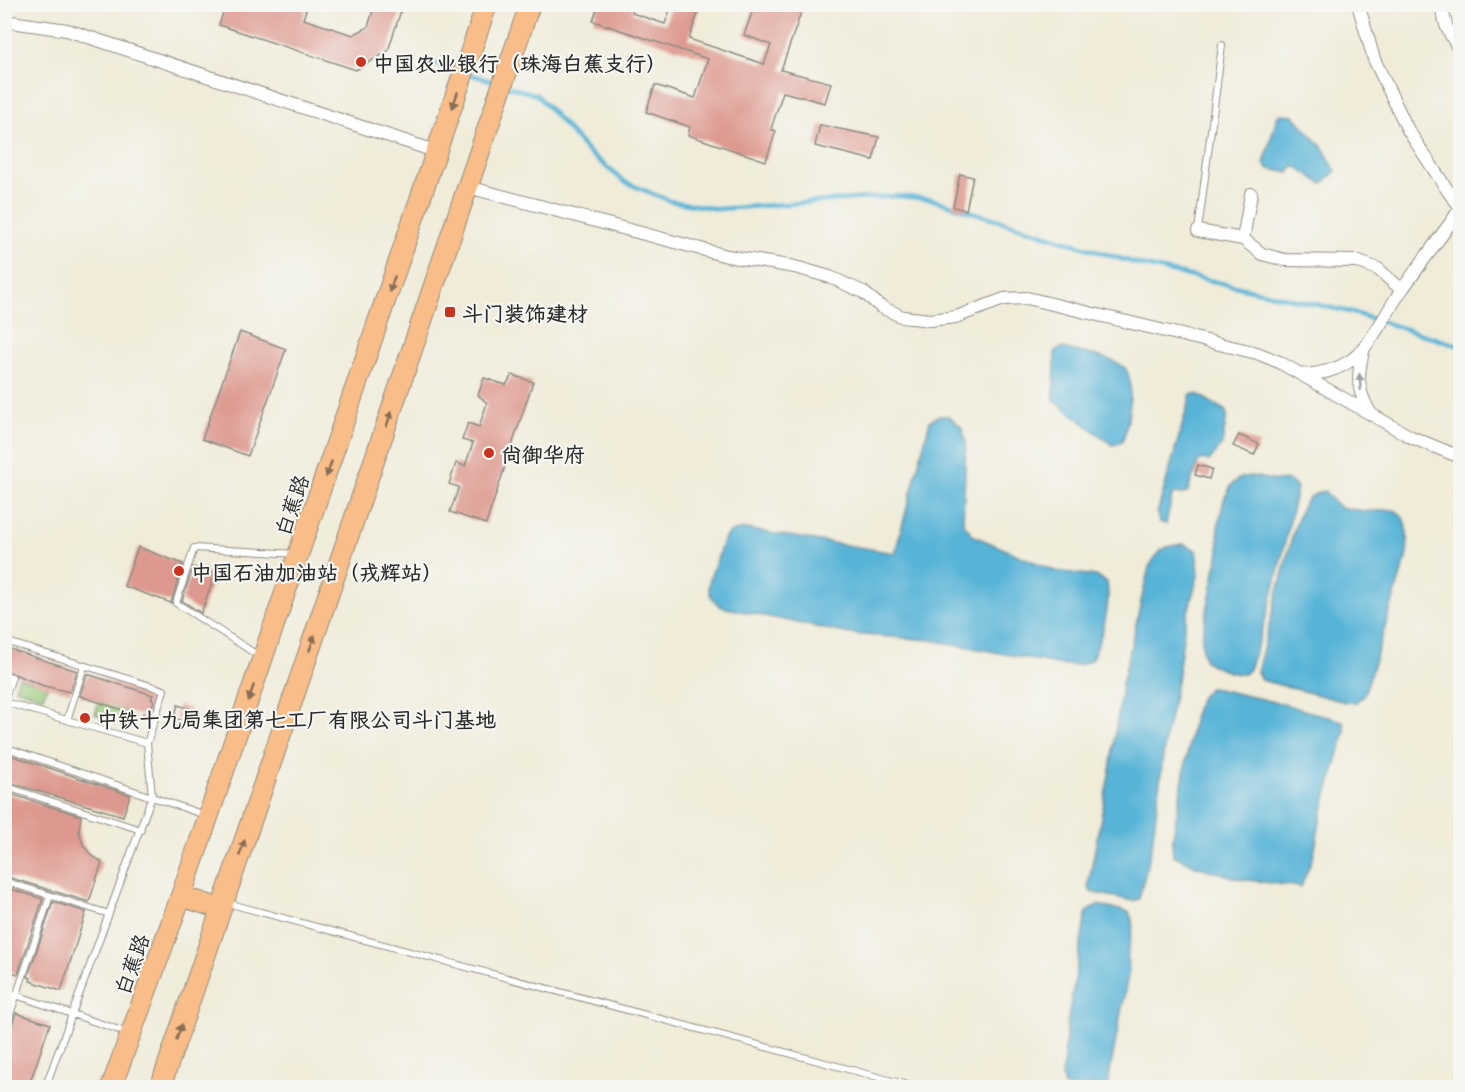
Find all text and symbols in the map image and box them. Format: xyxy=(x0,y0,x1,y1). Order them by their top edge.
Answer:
place label: 中国农业银行（珠海白蕉支行） xyxy=(373,49,667,76)
marker: 中国农业银行（珠海白蕉支行） xyxy=(354,55,368,69)
one-way arrow xyxy=(450,91,460,109)
one-way arrow xyxy=(387,275,396,293)
place label: 斗门装饰建材 xyxy=(462,299,588,326)
marker: 斗门装饰建材 xyxy=(443,305,457,319)
one-way arrow xyxy=(1355,372,1365,391)
one-way arrow xyxy=(384,410,394,428)
place label: 尚御华府 xyxy=(501,440,585,467)
marker: 尚御华府 xyxy=(482,446,496,460)
one-way arrow xyxy=(323,460,333,478)
street label: 白蕉路 xyxy=(268,471,314,539)
place label: 中国石油加油站（戎辉站） xyxy=(191,558,443,585)
marker: 中国石油加油站（戎辉站） xyxy=(172,564,186,578)
one-way arrow xyxy=(308,634,318,652)
one-way arrow xyxy=(246,684,256,702)
place label: 中铁十九局集团第七工厂有限公司斗门基地 xyxy=(97,705,496,732)
marker: 中铁十九局集团第七工厂有限公司斗门基地 xyxy=(78,711,92,725)
one-way arrow xyxy=(238,839,248,857)
street label: 白蕉路 xyxy=(108,930,154,998)
one-way arrow xyxy=(174,1023,184,1041)

